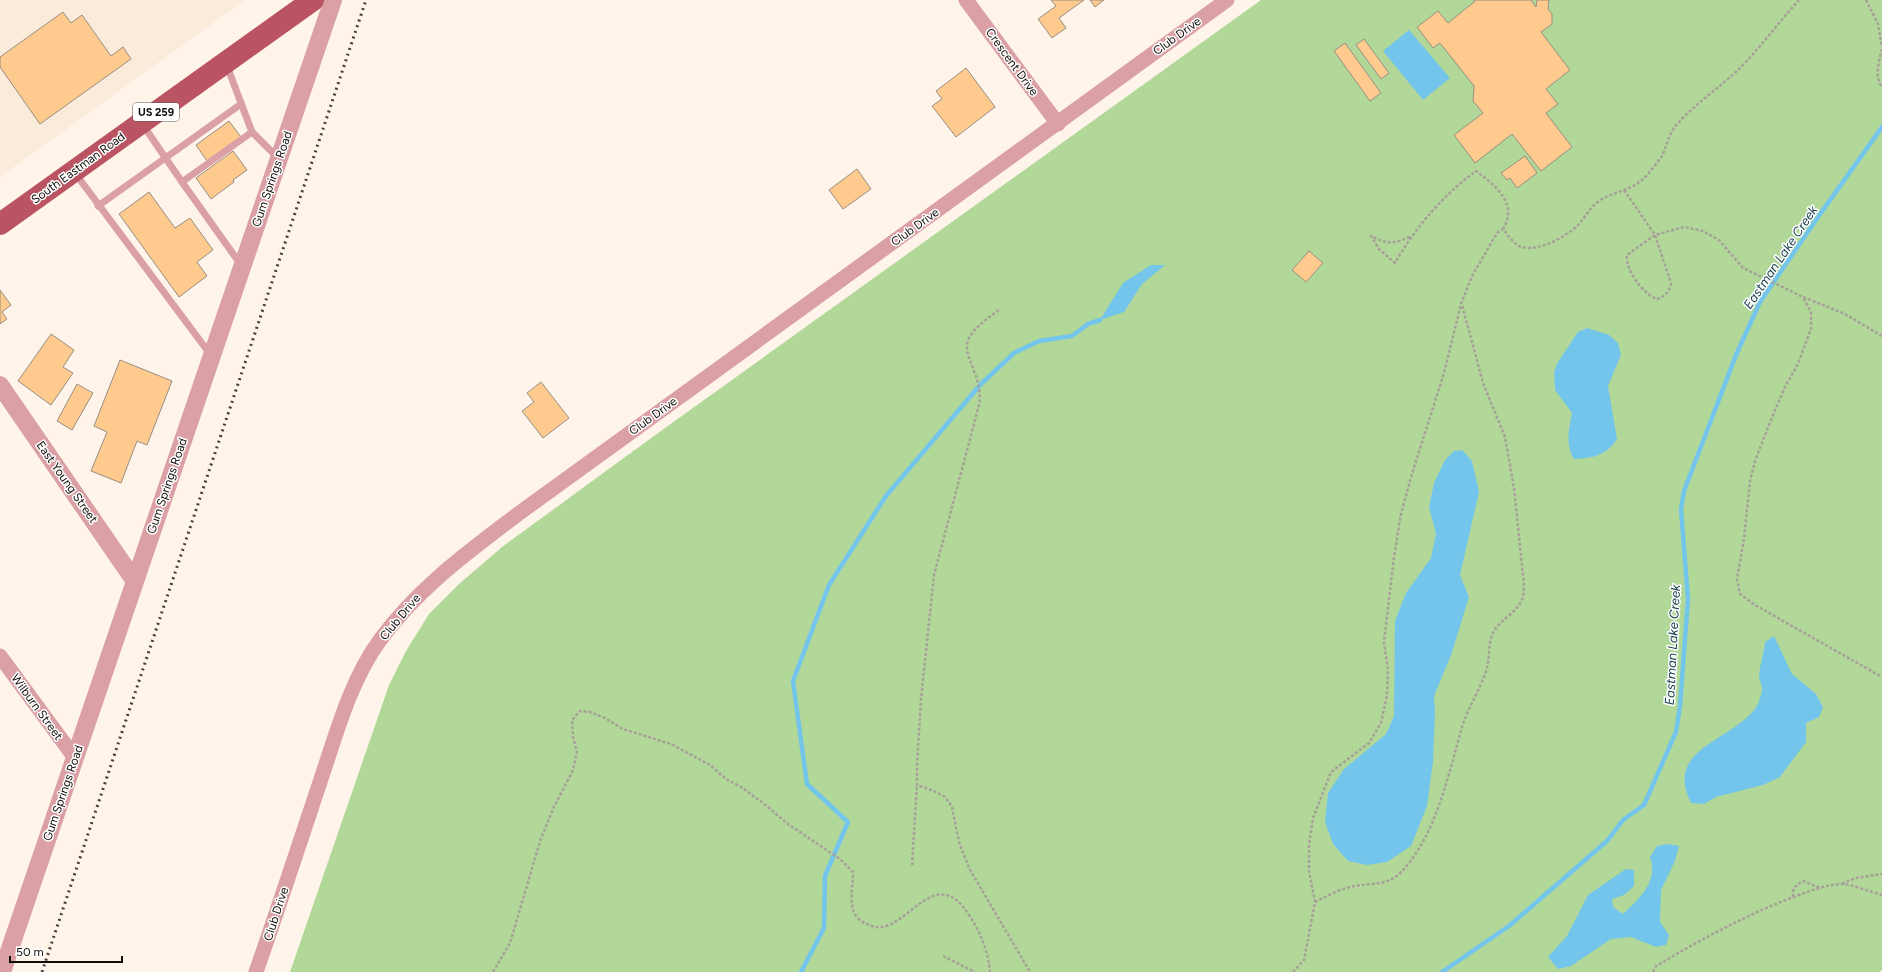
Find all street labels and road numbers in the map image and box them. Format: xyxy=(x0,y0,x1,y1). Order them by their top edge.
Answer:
street label: Club Drive xyxy=(1150,14,1204,58)
street label: Crescent Drive xyxy=(983,26,1041,99)
road number: US 259 xyxy=(133,103,179,121)
street label: South Eastman Road xyxy=(28,129,128,207)
street label: Gum Springs Road xyxy=(249,129,295,229)
street label: Club Drive xyxy=(888,205,942,249)
street label: Club Drive xyxy=(626,394,680,438)
street label: Gum Springs Road xyxy=(144,436,190,536)
street label: East Young Street xyxy=(34,438,101,526)
street label: Club Drive xyxy=(377,591,424,643)
street label: Wilburn Street xyxy=(8,671,66,743)
street label: Gum Springs Road xyxy=(40,743,86,843)
street label: Club Drive xyxy=(261,885,291,943)

